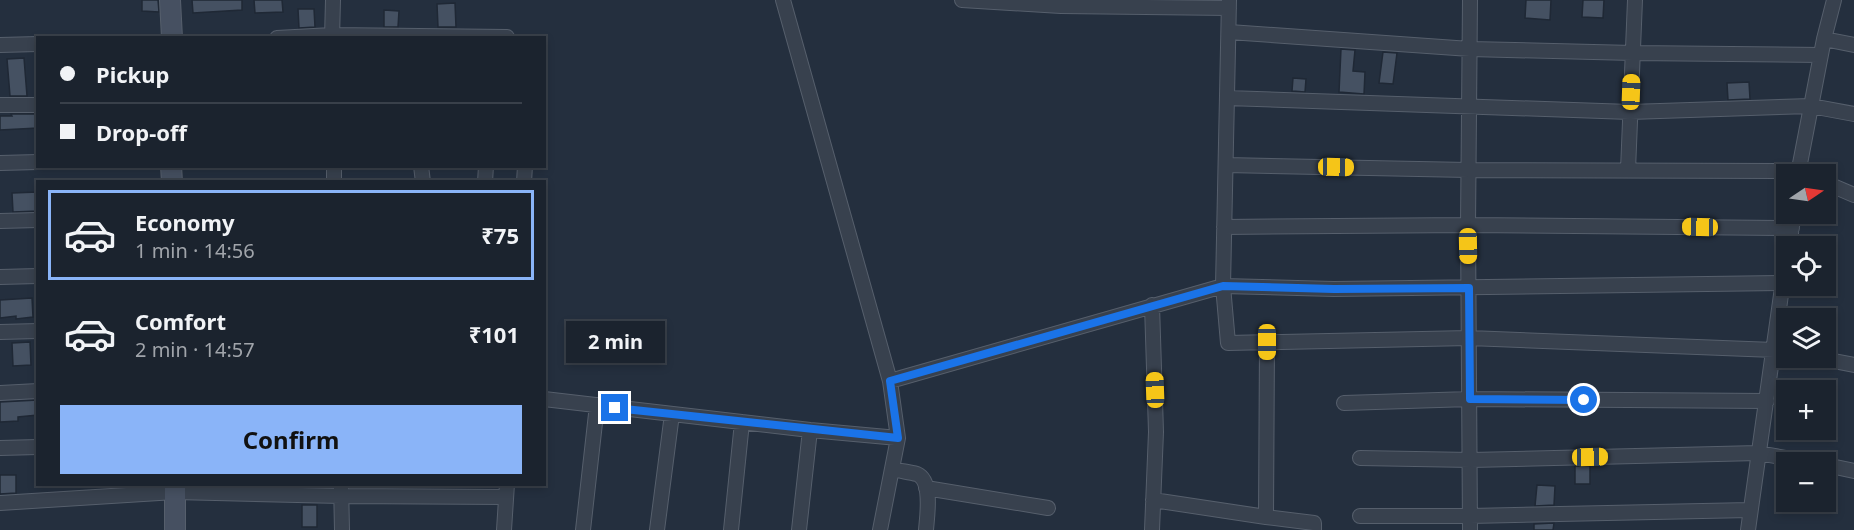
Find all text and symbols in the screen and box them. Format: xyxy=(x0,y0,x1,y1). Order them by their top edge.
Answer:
text: Pickup xyxy=(96,59,169,89)
car xyxy=(1621,74,1641,110)
text: Drop-off xyxy=(96,117,187,147)
car xyxy=(1318,158,1354,176)
north arrow xyxy=(1776,164,1836,224)
map controls xyxy=(1776,164,1836,512)
text: Economy xyxy=(135,207,234,237)
icon: car xyxy=(63,208,117,262)
car xyxy=(1682,218,1718,236)
text: ₹75 xyxy=(481,220,519,250)
car xyxy=(1459,228,1477,264)
button: locate xyxy=(1776,236,1836,296)
text: 1 min · 14:56 xyxy=(135,237,255,264)
text: Comfort xyxy=(135,306,226,336)
icon: car xyxy=(63,307,117,361)
button: layers xyxy=(1776,308,1836,368)
text: ₹101 xyxy=(469,319,519,349)
callout: 2 min xyxy=(566,321,664,363)
car xyxy=(1258,324,1276,360)
text: 2 min xyxy=(588,328,643,355)
text: 2 min · 14:57 xyxy=(135,336,255,363)
car xyxy=(1145,372,1165,408)
button: + xyxy=(1776,380,1836,440)
route start xyxy=(1570,386,1597,413)
route end xyxy=(601,394,628,421)
button: Confirm xyxy=(60,405,522,474)
car xyxy=(1572,448,1608,466)
button: − xyxy=(1776,452,1836,512)

